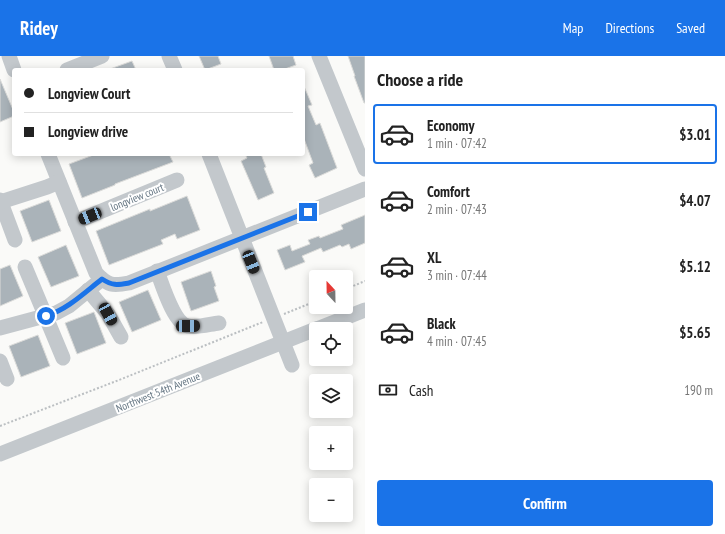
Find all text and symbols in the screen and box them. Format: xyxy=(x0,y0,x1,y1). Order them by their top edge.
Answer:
text: Ridey xyxy=(20,16,58,40)
text: Map xyxy=(563,19,583,37)
text: Directions xyxy=(605,19,654,37)
text: Saved xyxy=(676,19,705,37)
text: Choose a ride xyxy=(377,68,463,91)
text: Longview Court xyxy=(48,84,130,103)
icon: car xyxy=(379,116,415,152)
text: Economy xyxy=(427,116,475,135)
text: Longview drive xyxy=(48,122,128,141)
text: $3.01 xyxy=(679,125,711,144)
text: 1 min · 07:42 xyxy=(427,135,487,152)
street label: longview court xyxy=(108,180,166,214)
icon: car xyxy=(379,182,415,218)
text: Comfort xyxy=(427,182,470,201)
text: $4.07 xyxy=(679,191,711,210)
text: 2 min · 07:43 xyxy=(427,201,487,218)
route end xyxy=(299,203,317,221)
car xyxy=(77,206,103,226)
icon: car xyxy=(379,248,415,284)
text: XL xyxy=(427,248,441,267)
car xyxy=(241,249,261,275)
text: $5.12 xyxy=(679,257,711,276)
text: 3 min · 07:44 xyxy=(427,267,487,284)
north arrow xyxy=(309,270,353,314)
map controls xyxy=(309,270,353,522)
car xyxy=(97,301,119,327)
route start xyxy=(37,307,55,325)
icon: car xyxy=(379,314,415,350)
text: Black xyxy=(427,314,456,333)
car xyxy=(176,320,200,332)
button: locate xyxy=(309,322,353,366)
text: $5.65 xyxy=(679,323,711,342)
text: 4 min · 07:45 xyxy=(427,333,487,350)
street label: Northwest 54th Avenue xyxy=(114,369,203,415)
button: layers xyxy=(309,374,353,418)
icon: cash xyxy=(377,379,399,401)
text: Cash xyxy=(409,381,433,400)
text: 190 m xyxy=(684,382,713,399)
button: + xyxy=(309,426,353,470)
button: − xyxy=(309,478,353,522)
button: Confirm xyxy=(377,480,713,526)

